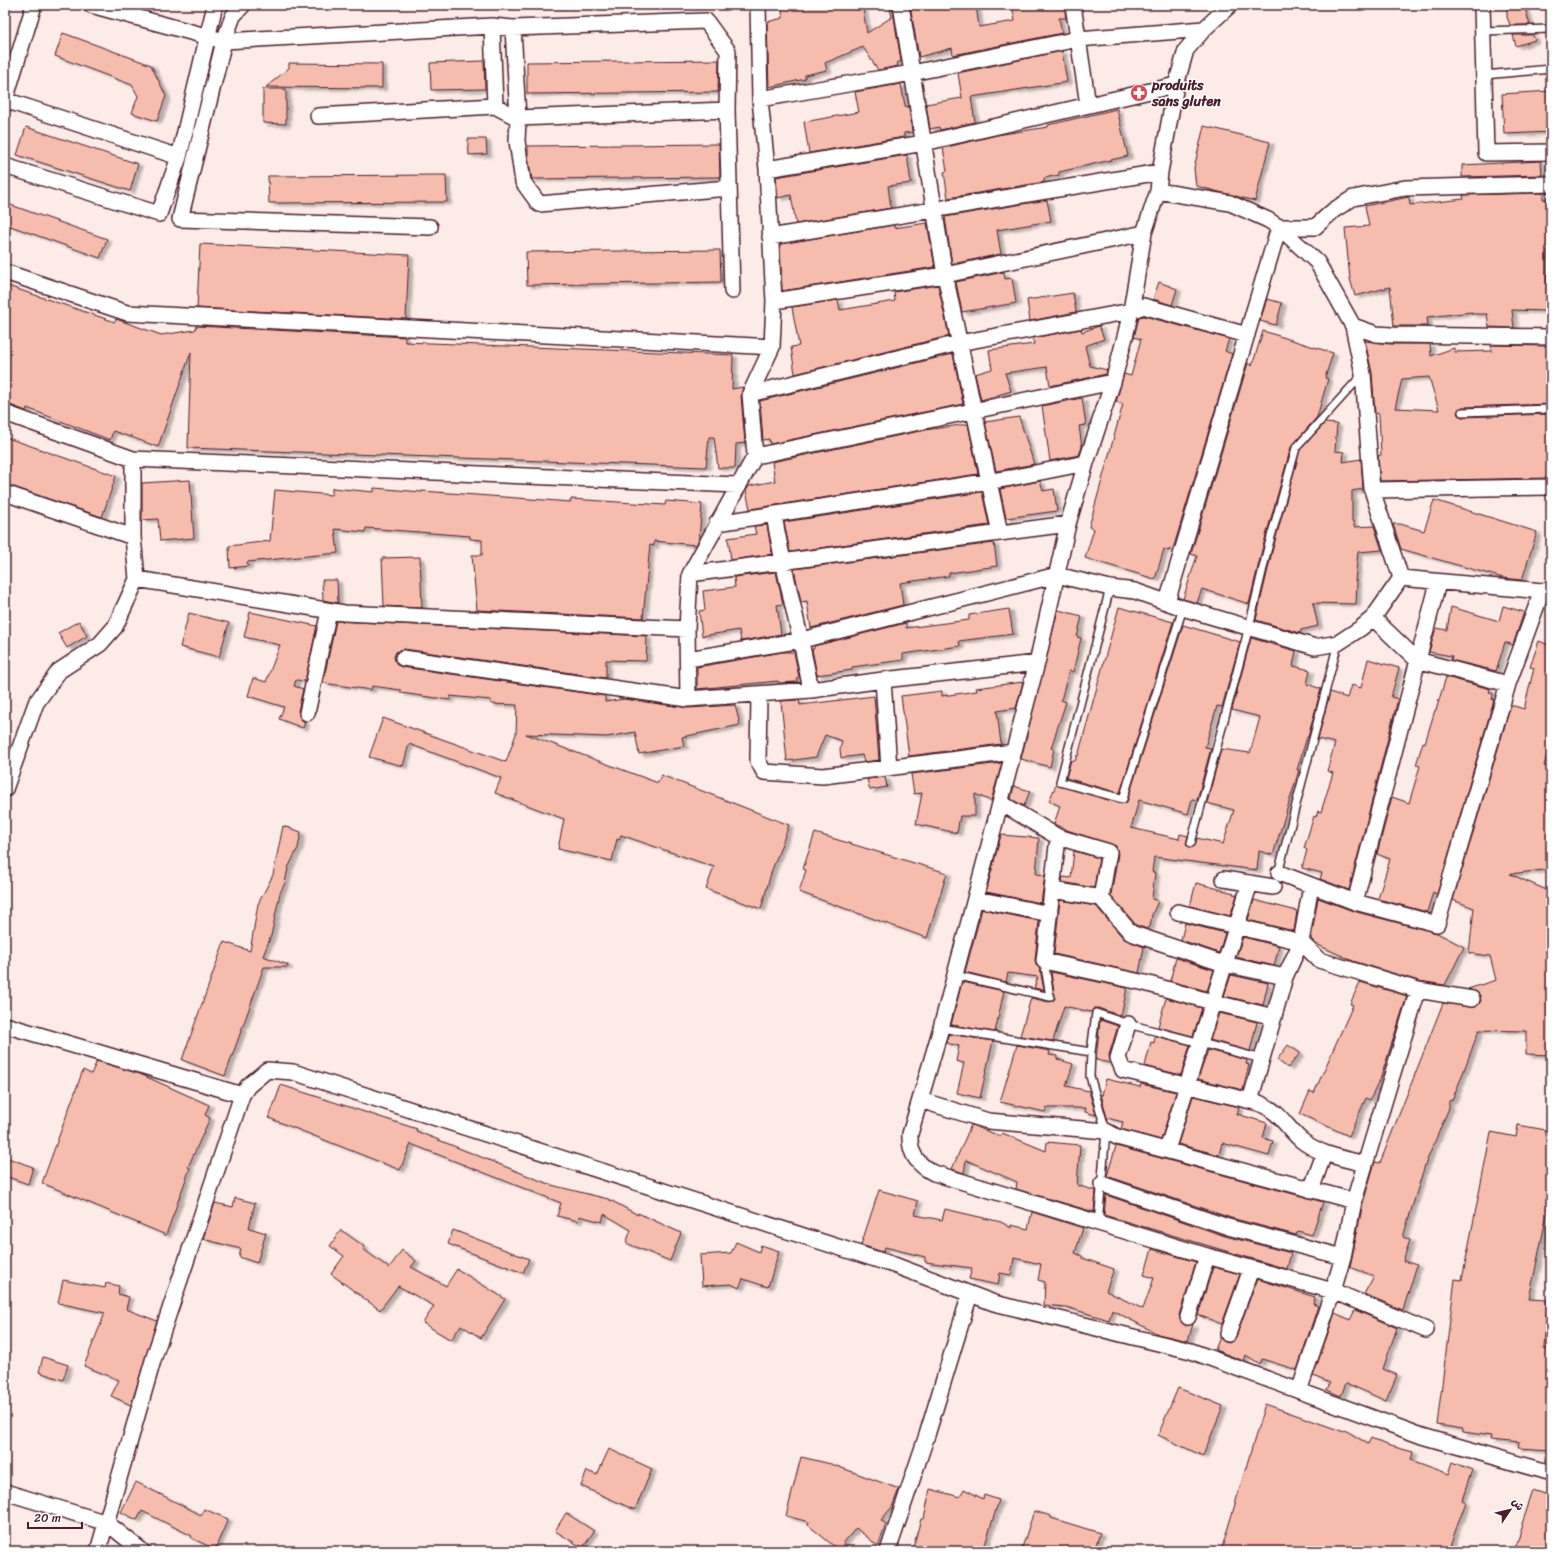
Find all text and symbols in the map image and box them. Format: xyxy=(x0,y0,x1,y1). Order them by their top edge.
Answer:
place label: produits sans gluten xyxy=(1151,73,1221,114)
pharmacy icon: produits sans gluten xyxy=(1129,83,1149,103)
north arrow xyxy=(1490,1490,1530,1530)
text: ش xyxy=(1507,1494,1529,1515)
scale bar xyxy=(28,1504,82,1530)
text: 20 m xyxy=(34,1507,61,1529)

